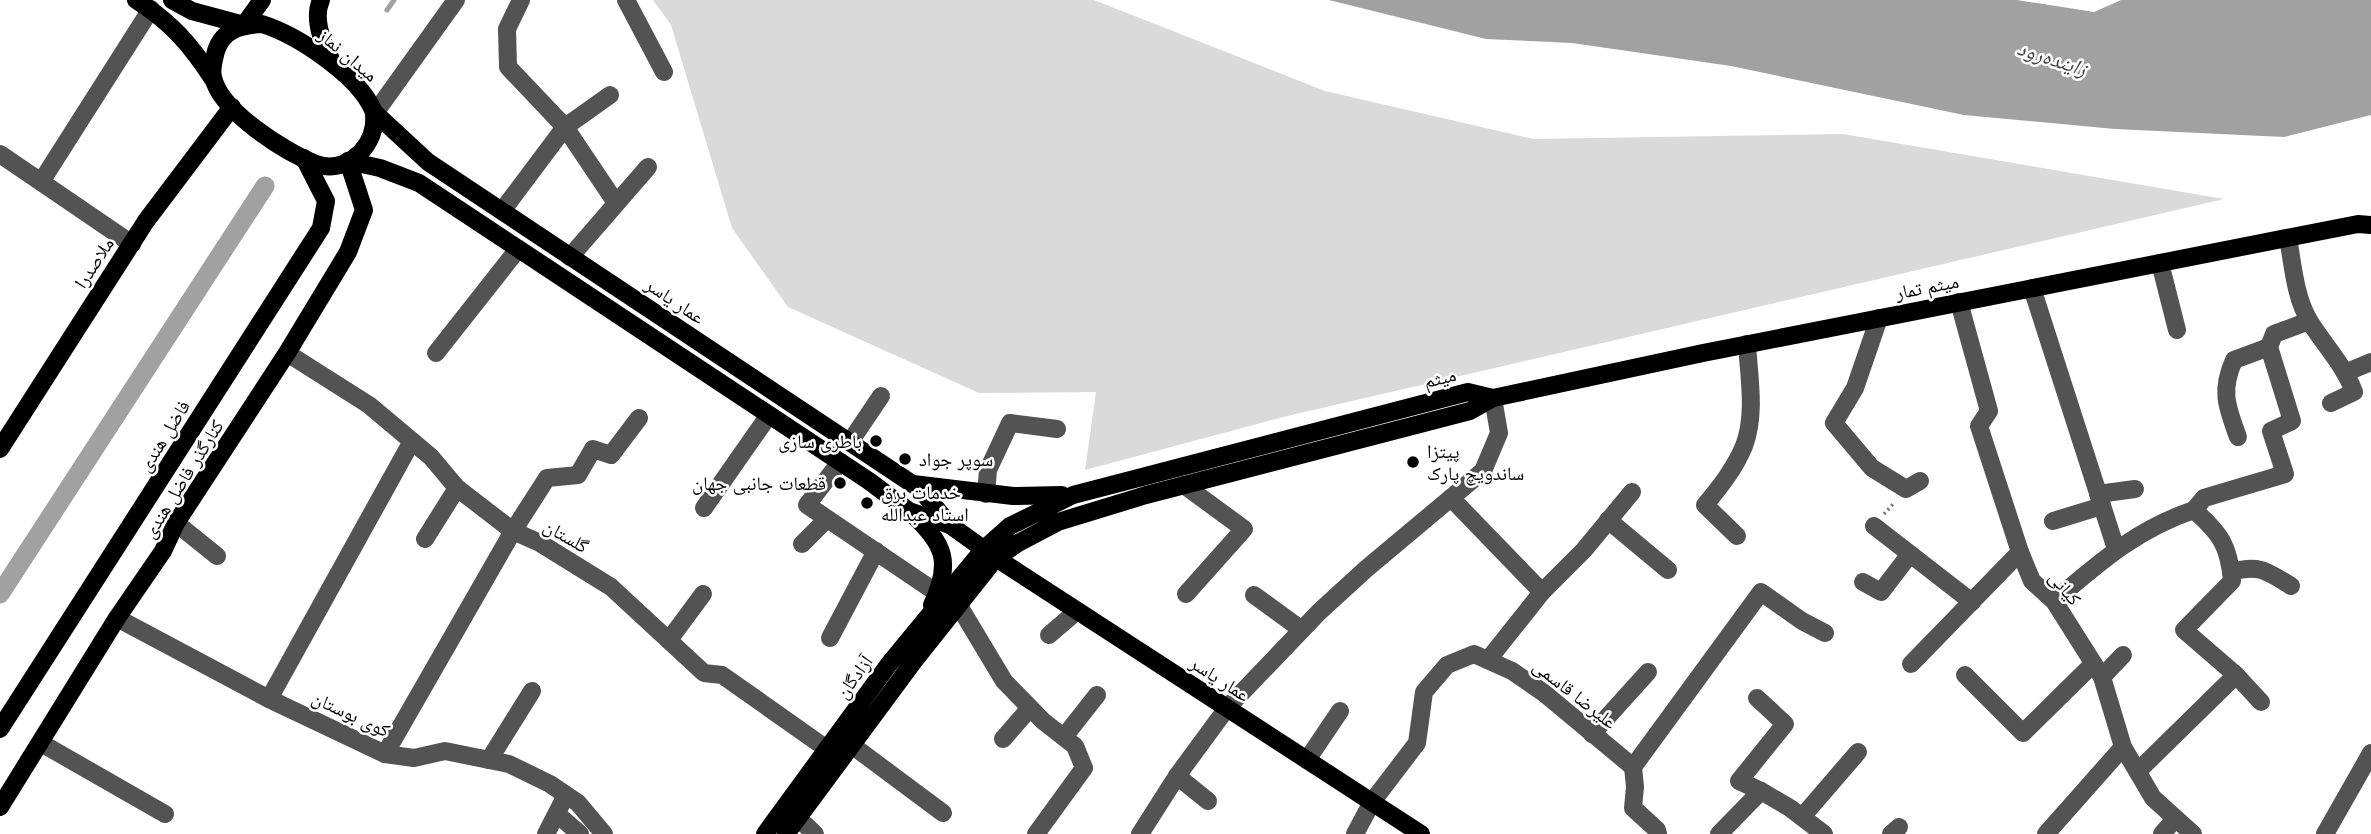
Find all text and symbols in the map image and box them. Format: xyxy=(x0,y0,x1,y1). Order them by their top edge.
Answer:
street label: میدان نماز xyxy=(313,23,382,87)
water label: زاینده‌رود xyxy=(2014,35,2092,82)
street label: ملاصدرا xyxy=(69,233,119,293)
street label: میثم تمار xyxy=(1892,270,1961,306)
street label: عمار یاسر xyxy=(640,272,709,329)
street label: میثم xyxy=(1422,363,1459,394)
street label: فاضل هندی xyxy=(133,396,195,476)
street label: کنارگذر فاضل هندی xyxy=(137,415,229,543)
place label: باطری سازی xyxy=(778,430,862,453)
marker: باطری سازی xyxy=(868,433,884,449)
place label: پیتزا ساندویچ پارک xyxy=(1427,440,1524,486)
place label: سوپر جواد xyxy=(919,448,993,471)
marker: سوپر جواد xyxy=(897,451,913,467)
marker: پیتزا ساندویچ پارک xyxy=(1405,454,1421,470)
place label: قطعات جانبی جهان xyxy=(692,472,826,495)
marker: قطعات جانبی جهان xyxy=(832,475,848,491)
place label: خدمات برق استاد عبدالله xyxy=(881,481,969,526)
marker: خدمات برق استاد عبدالله xyxy=(859,495,875,511)
street label: گلستان xyxy=(539,514,593,558)
street label: کیانی xyxy=(2044,566,2086,610)
street label: آزادگان xyxy=(831,650,878,703)
street label: عمار یاسر xyxy=(1185,651,1254,707)
street label: علیرضا قاسمی xyxy=(1529,654,1622,734)
street label: کوی بوستان xyxy=(308,686,394,742)

